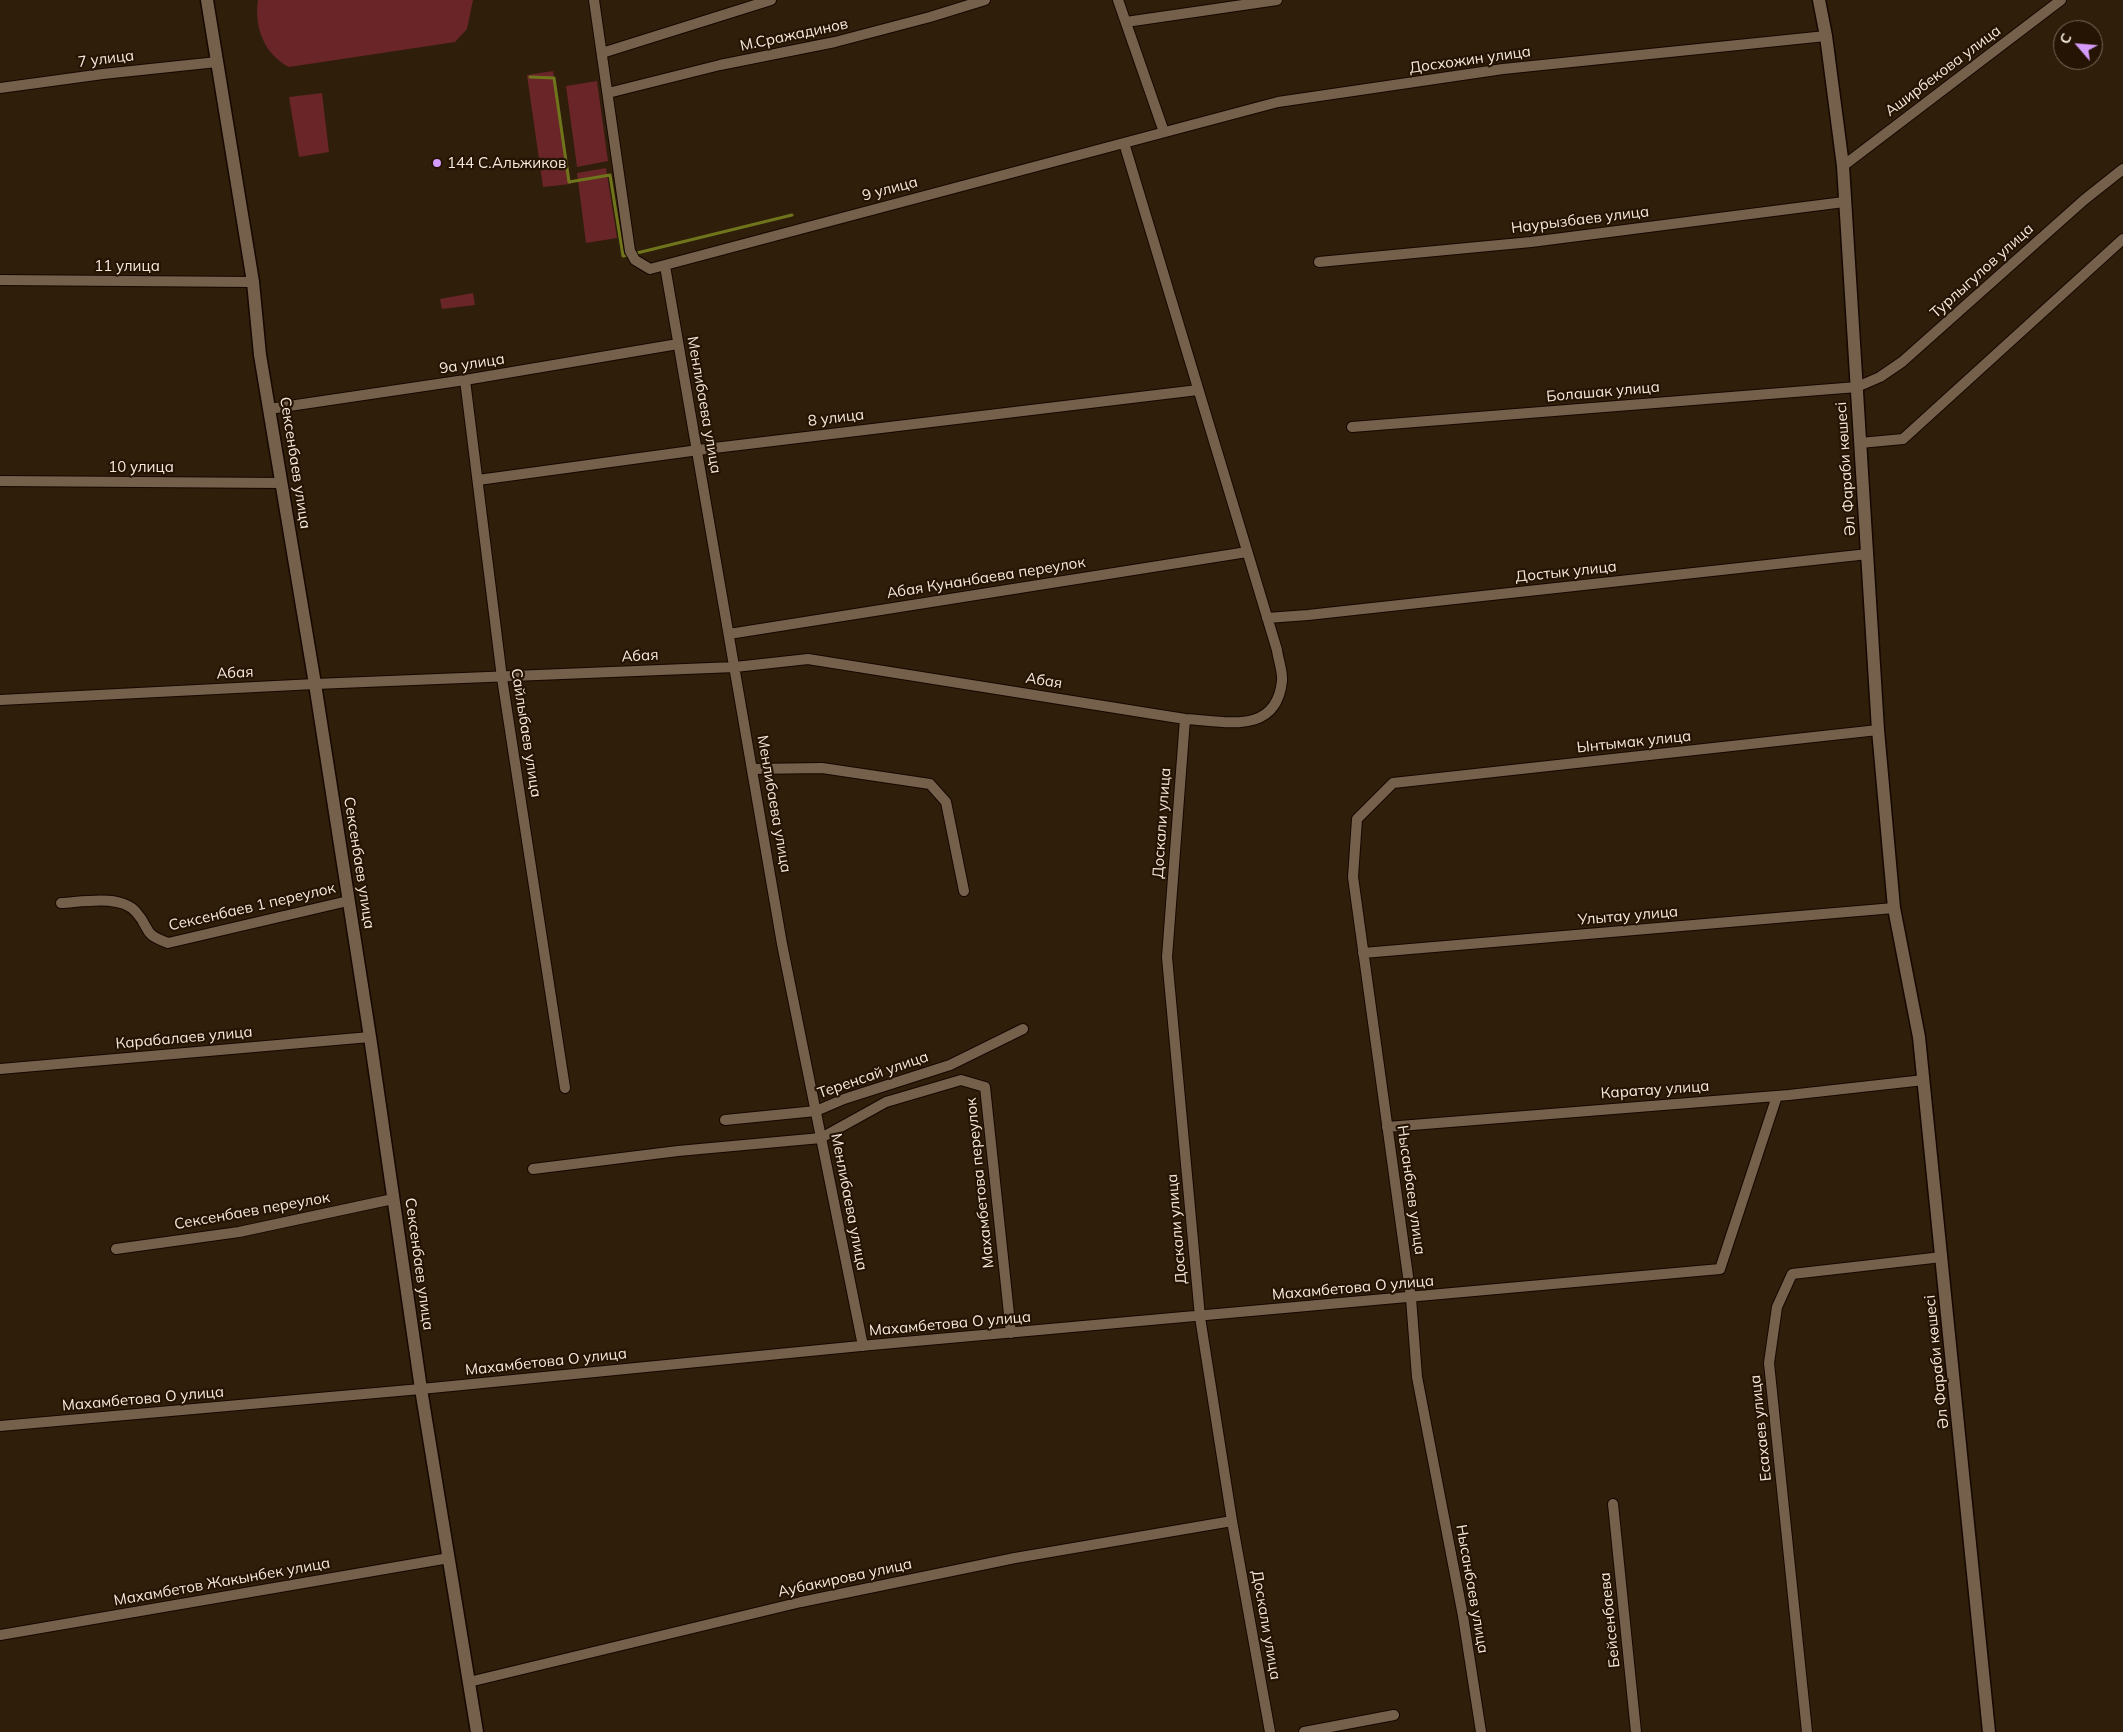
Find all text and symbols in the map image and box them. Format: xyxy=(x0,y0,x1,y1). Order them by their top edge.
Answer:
street label: М.Сражадинов xyxy=(738,15,850,55)
north arrow xyxy=(2053,20,2103,70)
street label: Аширбекова улица xyxy=(1882,22,2004,120)
text: С xyxy=(2055,30,2076,47)
street label: Досхожин улица xyxy=(1408,43,1532,77)
street label: 7 улица xyxy=(77,47,135,71)
place label: 144 С.Альжиков xyxy=(447,154,566,172)
marker: 144 С.Альжиков xyxy=(431,157,443,169)
street label: 9 улица xyxy=(860,173,920,205)
street label: Наурызбаев улица xyxy=(1510,203,1650,237)
street label: Турлыгулов улица xyxy=(1927,220,2037,322)
street label: 11 улица xyxy=(94,257,160,275)
street label: Менлибаева улица xyxy=(683,335,725,475)
street label: 9а улица xyxy=(438,350,506,378)
street label: Болашак улица xyxy=(1546,378,1660,406)
street label: Сексенбаев улица xyxy=(276,396,314,530)
street label: Әл Фараби көшесі xyxy=(1832,401,1860,537)
street label: 8 улица xyxy=(807,406,865,430)
street label: 10 улица xyxy=(108,458,174,476)
street label: Абая Кунанбаева переулок xyxy=(885,553,1087,603)
street label: Достык улица xyxy=(1514,558,1618,586)
street label: Абая xyxy=(621,646,659,666)
street label: Абая xyxy=(216,663,254,683)
street label: Сайлыбаев улица xyxy=(507,667,545,799)
street label: Абая xyxy=(1024,669,1064,693)
street label: Ынтымак улица xyxy=(1576,727,1692,757)
street label: Менлибаева улица xyxy=(753,734,795,874)
street label: Доскали улица xyxy=(1149,767,1175,879)
street label: Сексенбаев улица xyxy=(340,796,378,930)
street label: Сексенбаев 1 переулок xyxy=(167,879,337,935)
street label: Улытау улица xyxy=(1577,903,1679,929)
street label: Карабалаев улица xyxy=(115,1023,253,1053)
street label: Теренсай улица xyxy=(815,1048,931,1102)
street label: Каратау улица xyxy=(1600,1077,1710,1103)
street label: Махамбетова переулок xyxy=(962,1097,998,1269)
street label: Нысанбаев улица xyxy=(1393,1124,1429,1256)
street label: Менлибаева улица xyxy=(827,1132,871,1272)
street label: Доскали улица xyxy=(1163,1173,1191,1285)
street label: Сексенбаев переулок xyxy=(173,1188,331,1234)
street label: Сексенбаев улица xyxy=(401,1197,437,1331)
street label: Махамбетова О улица xyxy=(1271,1272,1435,1304)
street label: Әл Фараби көшесі xyxy=(1921,1294,1953,1430)
street label: Махамбетова О улица xyxy=(868,1308,1032,1340)
street label: Махамбетова О улица xyxy=(464,1345,628,1379)
street label: Есахаев улица xyxy=(1746,1374,1776,1482)
street label: Махамбетова О улица xyxy=(61,1383,225,1415)
street label: Нысанбаев улица xyxy=(1452,1523,1492,1655)
street label: Махамбетов Жакынбек улица xyxy=(112,1554,332,1610)
street label: Аубакирова улица xyxy=(776,1555,914,1601)
street label: Доскали улица xyxy=(1248,1569,1284,1681)
street label: Бейсенбаева xyxy=(1596,1571,1624,1669)

